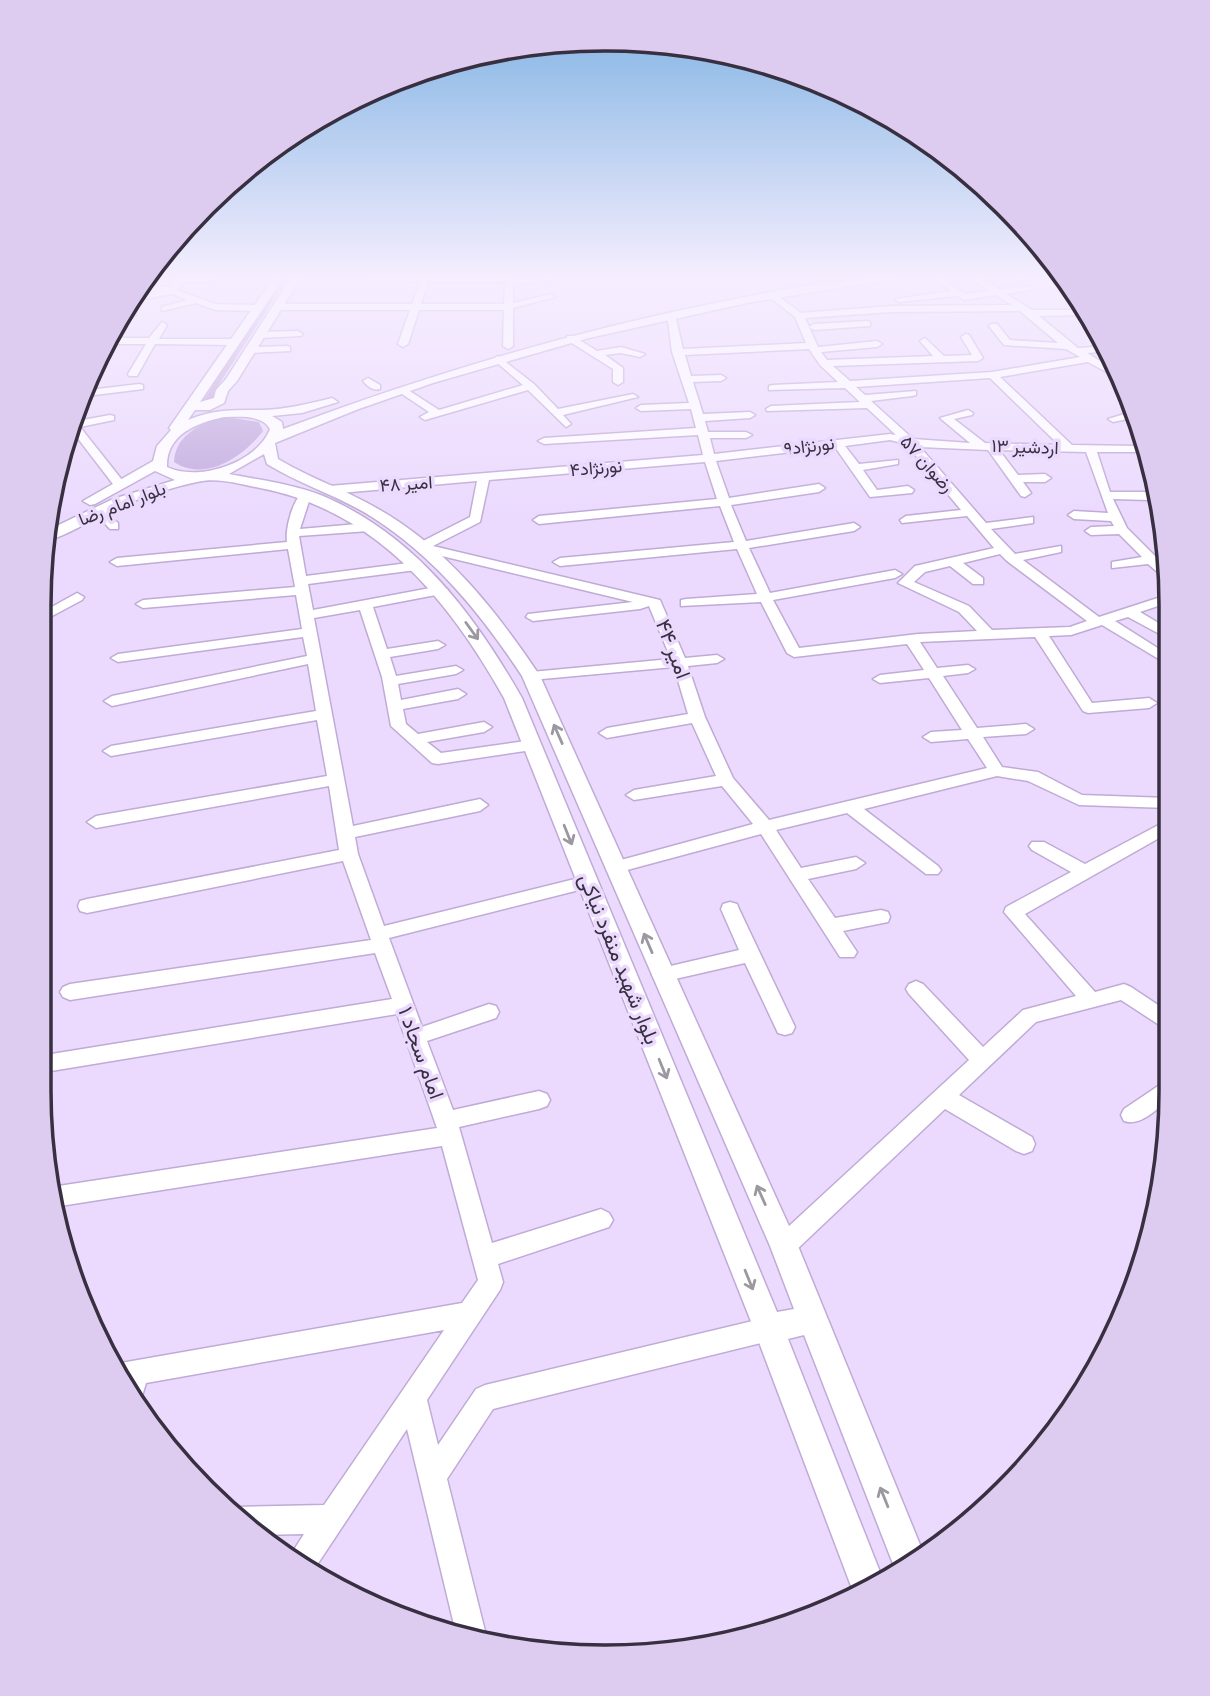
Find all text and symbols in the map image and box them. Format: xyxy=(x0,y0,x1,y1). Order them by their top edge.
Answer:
street label: رضوان ۵۷ xyxy=(896,431,958,497)
street label: نورنژاد۹ xyxy=(782,432,836,460)
street label: اردشیر ۱۳ xyxy=(991,435,1059,459)
street label: نورنژاد۴ xyxy=(569,455,623,481)
street label: امیر ۴۸ xyxy=(379,471,433,497)
street label: بلوار امام رضا xyxy=(75,477,169,532)
street label: امیر ۴۴ xyxy=(650,616,696,682)
one-way arrow xyxy=(464,621,479,639)
one-way arrow xyxy=(551,724,564,745)
one-way arrow xyxy=(563,824,576,846)
street label: بلوار شهید منفرد نیاکی xyxy=(573,870,665,1048)
one-way arrow xyxy=(641,933,654,954)
street label: امام سجاد ۱ xyxy=(391,1003,450,1103)
one-way arrow xyxy=(658,1058,671,1079)
one-way arrow xyxy=(754,1185,767,1207)
one-way arrow xyxy=(743,1268,756,1290)
one-way arrow xyxy=(876,1486,889,1508)

